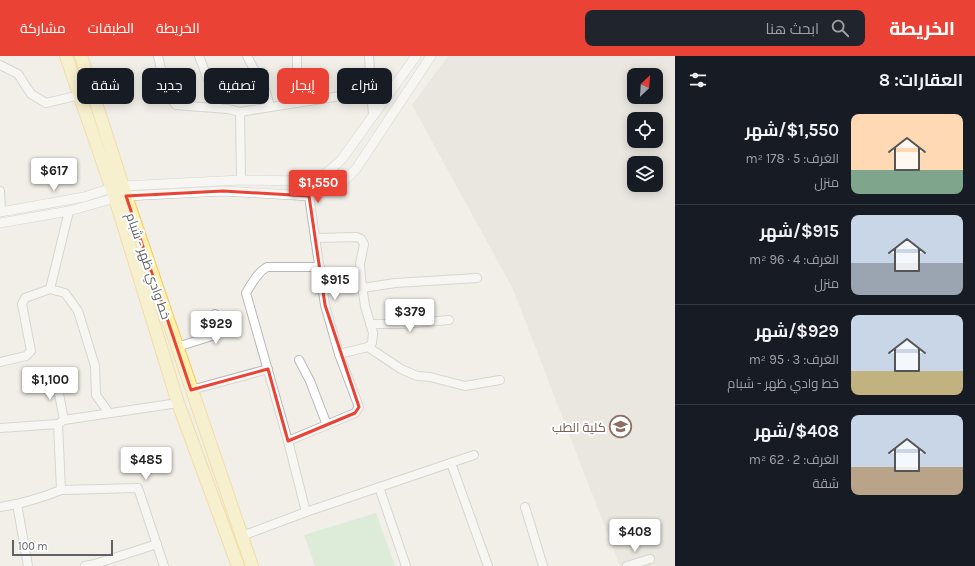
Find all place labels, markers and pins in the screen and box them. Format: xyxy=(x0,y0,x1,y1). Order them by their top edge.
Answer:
pin: $617 xyxy=(30,158,78,192)
pin: $1,550 xyxy=(285,170,351,204)
pin: $915 xyxy=(311,267,359,301)
pin: $379 xyxy=(386,299,434,333)
pin: $929 xyxy=(192,311,240,345)
pin: $1,100 xyxy=(17,367,83,401)
school or university icon: كلية الطب xyxy=(608,414,634,440)
place label: كلية الطب xyxy=(552,420,606,435)
pin: $485 xyxy=(122,447,170,481)
pin: $408 xyxy=(611,519,659,553)

